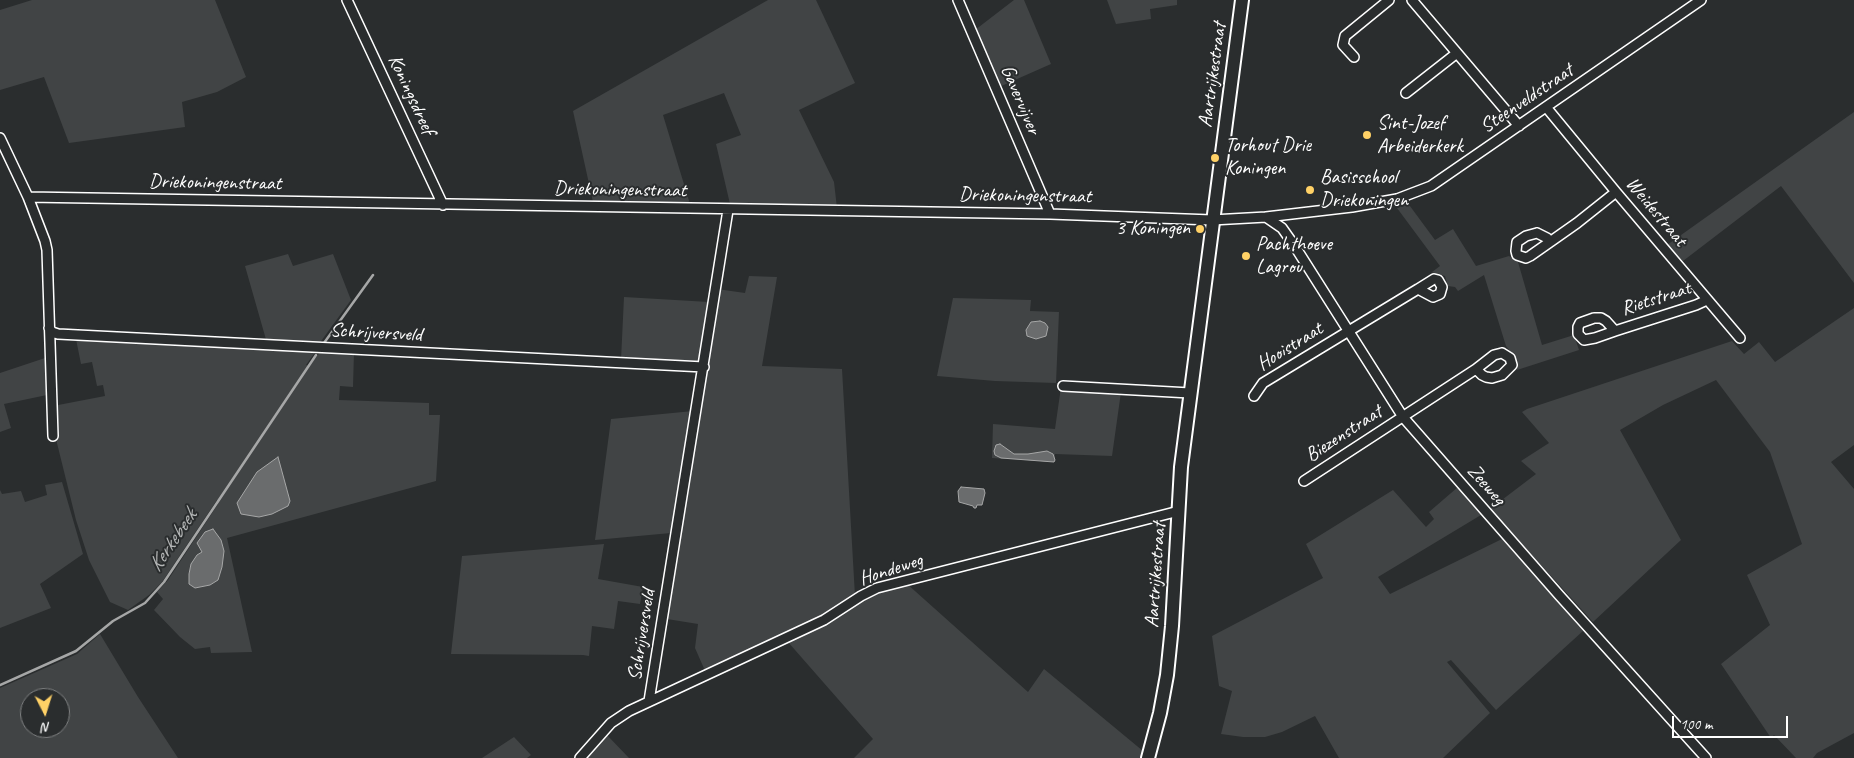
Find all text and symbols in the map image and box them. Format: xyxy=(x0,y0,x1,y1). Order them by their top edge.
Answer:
street label: Aartrijkestraat xyxy=(1194,21,1232,129)
street label: Koningsdreef xyxy=(382,51,440,139)
street label: Steenveldstraat xyxy=(1476,59,1578,139)
street label: Gavervijver xyxy=(995,62,1045,138)
place label: Sint-Jozef Arbeiderkerk xyxy=(1377,112,1463,159)
marker: Sint-Jozef Arbeiderkerk xyxy=(1361,129,1373,141)
place label: Torhout Drie Koningen xyxy=(1225,134,1311,181)
marker: Torhout Drie Koningen xyxy=(1209,152,1221,164)
place label: Basisschool Driekoningen xyxy=(1320,166,1408,213)
street label: Driekoningenstraat xyxy=(149,170,281,196)
street label: Weidestraat xyxy=(1620,172,1692,252)
street label: Driekoningenstraat xyxy=(554,177,686,203)
street label: Driekoningenstraat xyxy=(959,183,1091,209)
marker: Basisschool Driekoningen xyxy=(1304,184,1316,196)
place label: 3 Koningen xyxy=(1116,217,1190,241)
marker: 3 Koningen xyxy=(1194,223,1206,235)
place label: Pachthoeve Lagrou xyxy=(1256,233,1332,280)
marker: Pachthoeve Lagrou xyxy=(1240,250,1252,262)
street label: Rietstraat xyxy=(1618,276,1694,322)
street label: Hooistraat xyxy=(1253,317,1327,377)
street label: Schrijversveld xyxy=(329,319,423,347)
street label: Biezenstraat xyxy=(1301,400,1387,468)
street label: Zeeweg xyxy=(1462,460,1510,510)
water label: Kerkebeek xyxy=(143,505,203,577)
street label: Aartrijkestraat xyxy=(1140,522,1172,628)
street label: Hondeweg xyxy=(856,548,926,592)
street label: Schrijversveld xyxy=(623,588,661,682)
north arrow xyxy=(20,688,70,738)
scale bar xyxy=(1674,706,1790,738)
text: 100 m xyxy=(1680,715,1712,734)
text: N xyxy=(41,719,51,736)

